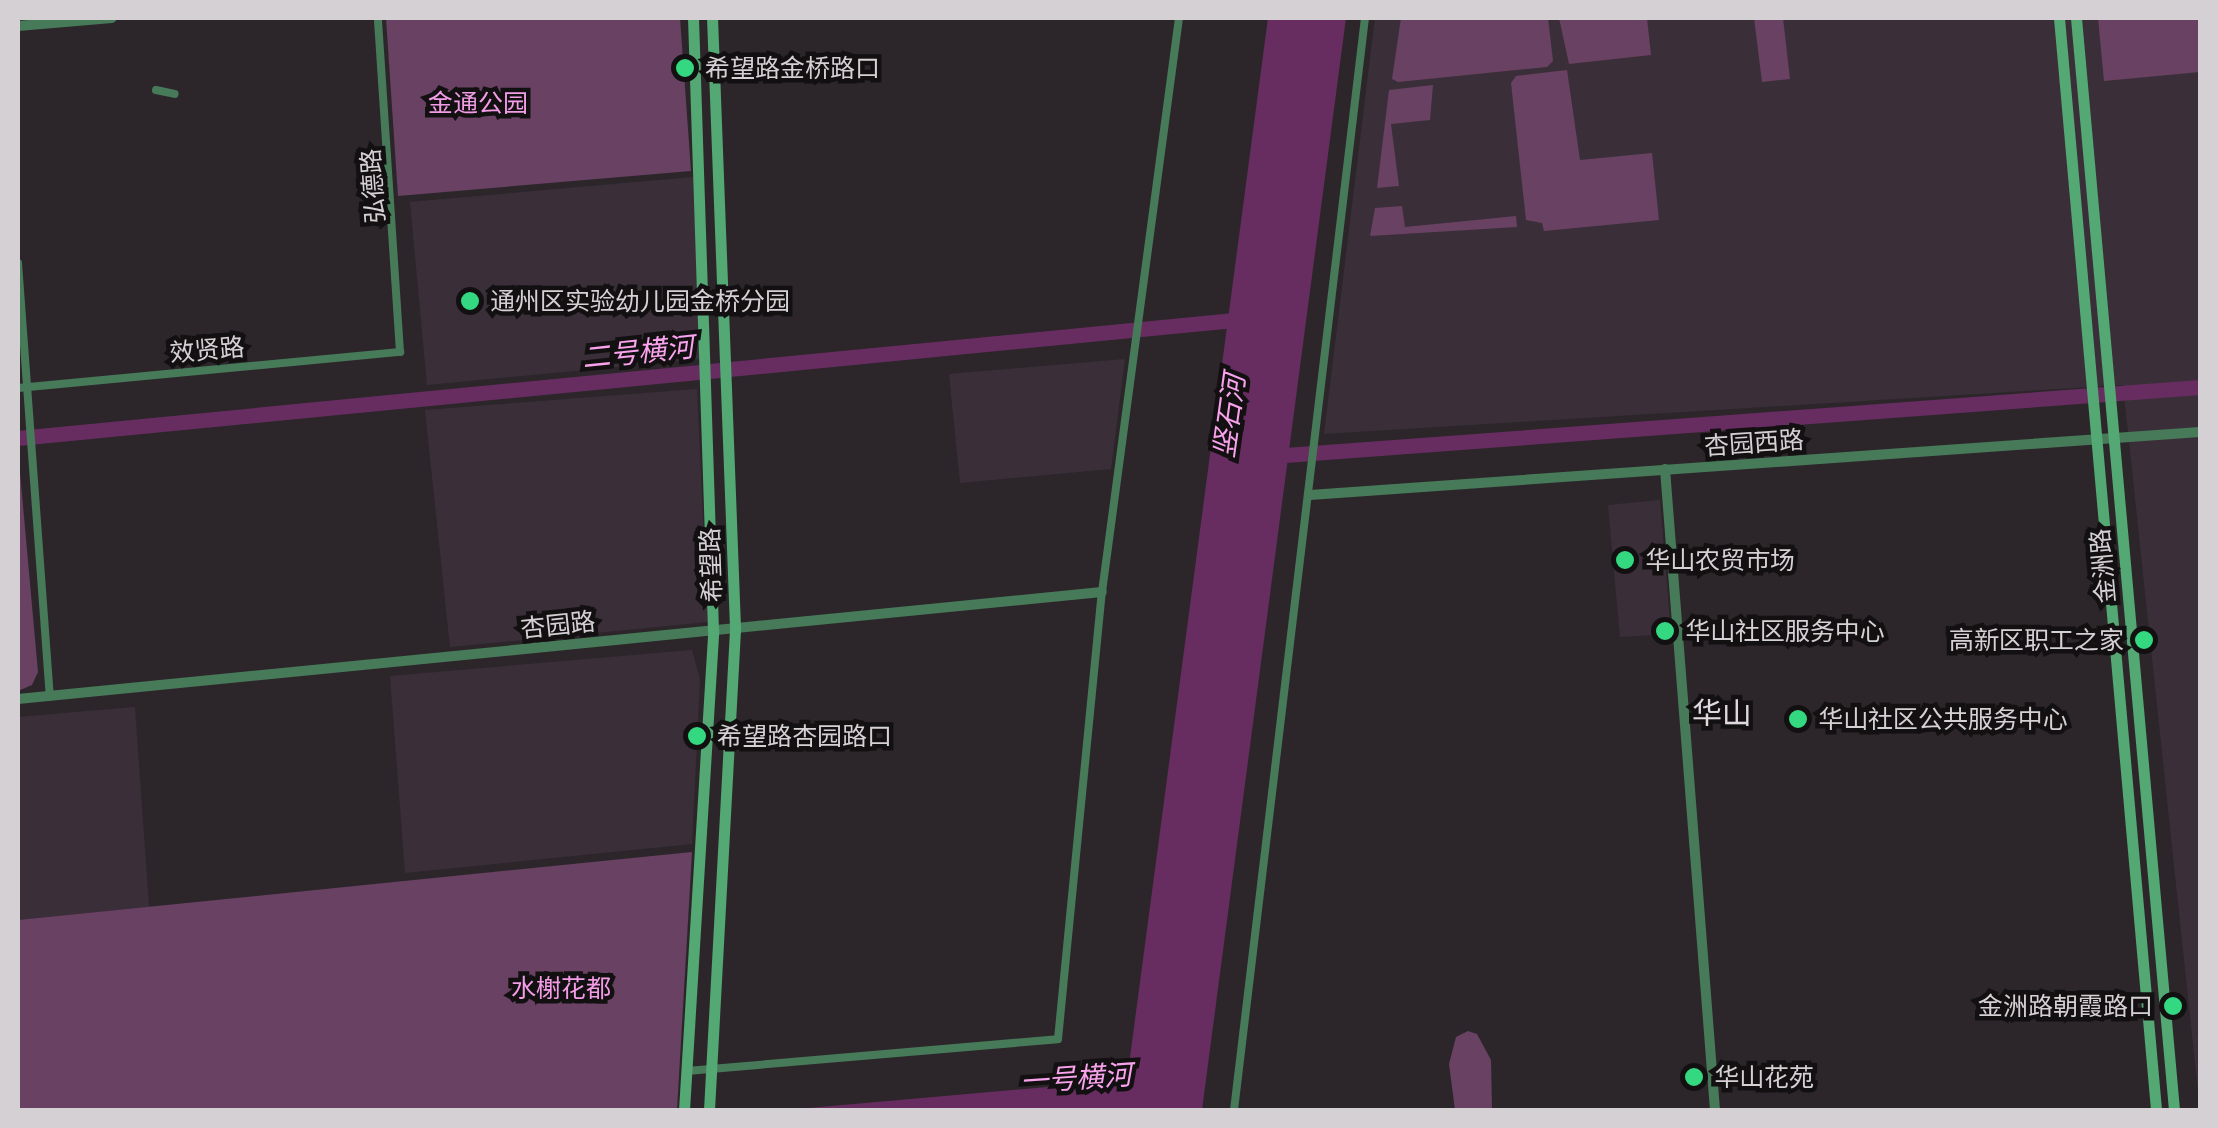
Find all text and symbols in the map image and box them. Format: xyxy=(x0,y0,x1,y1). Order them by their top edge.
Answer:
place label: 希望路金桥路口 xyxy=(705,53,880,83)
marker: 希望路金桥路口 xyxy=(674,57,696,79)
park label: 金通公园 xyxy=(428,88,528,118)
street label: 弘德路 xyxy=(355,148,391,224)
place label: 通州区实验幼儿园金桥分园 xyxy=(490,286,790,316)
marker: 通州区实验幼儿园金桥分园 xyxy=(459,290,481,312)
water label: 二号横河 xyxy=(581,330,695,376)
street label: 效贤路 xyxy=(168,332,246,368)
water label: 竖石河 xyxy=(1208,372,1252,460)
street label: 杏园西路 xyxy=(1703,425,1805,461)
street label: 希望路 xyxy=(695,527,727,603)
street label: 金洲路 xyxy=(2085,527,2121,605)
place label: 华山农贸市场 xyxy=(1645,545,1795,575)
marker: 华山农贸市场 xyxy=(1614,549,1636,571)
street label: 杏园路 xyxy=(519,606,597,644)
place label: 华山社区服务中心 xyxy=(1685,616,1885,646)
marker: 华山社区服务中心 xyxy=(1654,620,1676,642)
place label: 高新区职工之家 xyxy=(1949,625,2124,655)
marker: 高新区职工之家 xyxy=(2133,629,2155,651)
district label: 华山 xyxy=(1692,696,1752,732)
place label: 华山社区公共服务中心 xyxy=(1818,704,2068,734)
marker: 华山社区公共服务中心 xyxy=(1787,708,1809,730)
place label: 希望路杏园路口 xyxy=(717,721,892,751)
marker: 希望路杏园路口 xyxy=(686,725,708,747)
park label: 水榭花都 xyxy=(511,973,611,1003)
place label: 金洲路朝霞路口 xyxy=(1978,991,2153,1021)
marker: 金洲路朝霞路口 xyxy=(2162,995,2184,1017)
water label: 一号横河 xyxy=(1019,1058,1133,1100)
place label: 华山花苑 xyxy=(1714,1062,1814,1092)
marker: 华山花苑 xyxy=(1683,1066,1705,1088)

